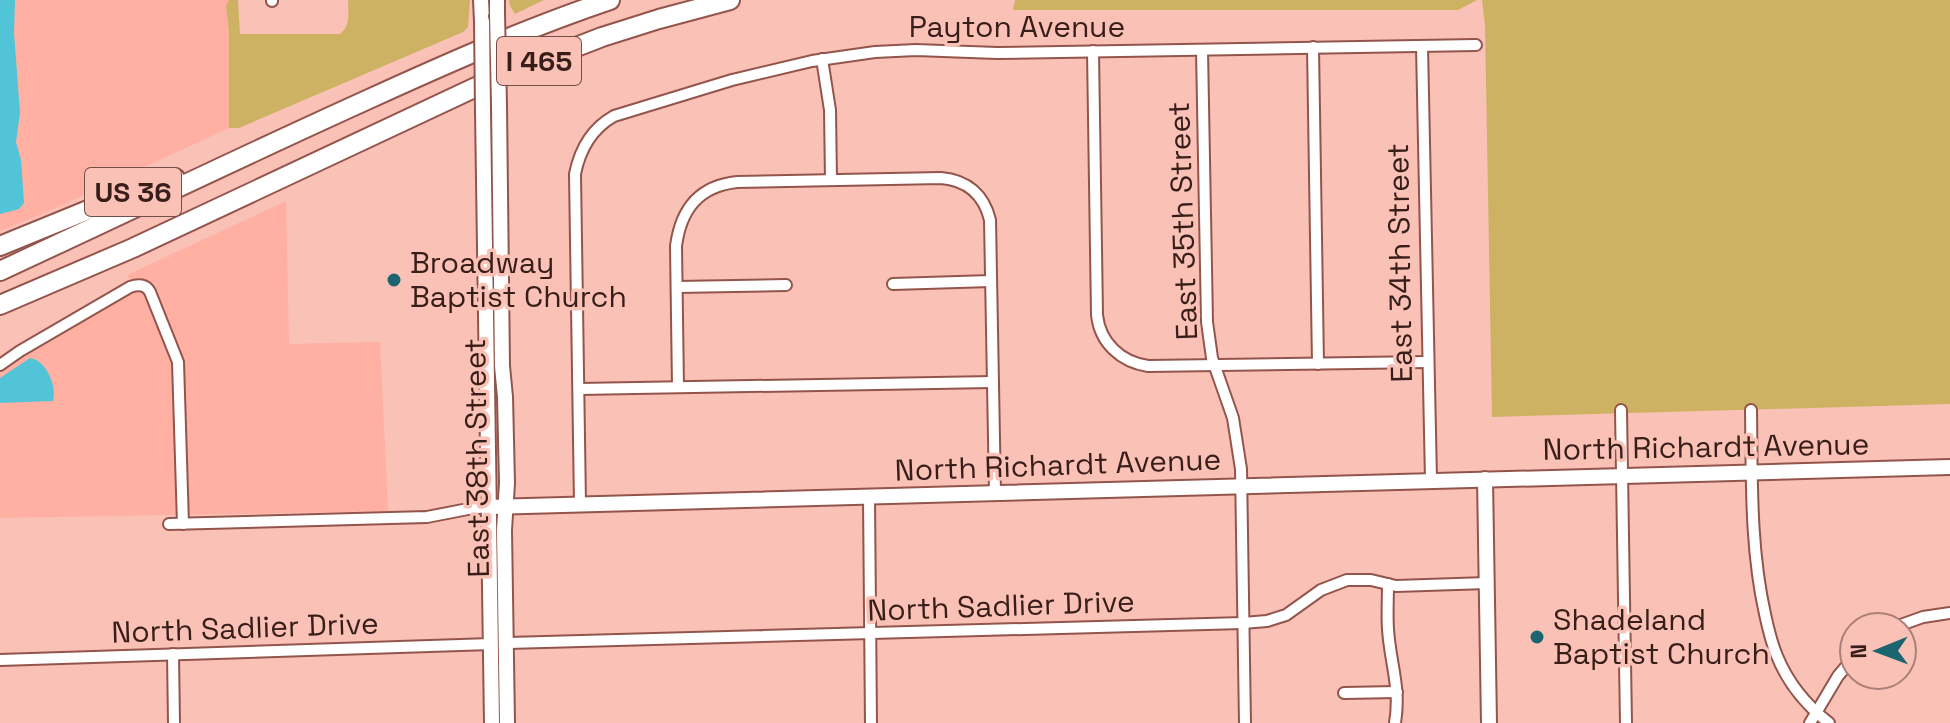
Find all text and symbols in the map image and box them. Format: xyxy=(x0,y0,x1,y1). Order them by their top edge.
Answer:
street label: Payton Avenue xyxy=(909,7,1125,46)
road number: I 465 xyxy=(497,37,581,85)
street label: East 35th Street xyxy=(1159,101,1206,341)
street label: East 34th Street xyxy=(1378,143,1421,383)
road number: US 36 xyxy=(85,168,181,216)
place label: Broadway Baptist Church xyxy=(410,243,627,316)
marker: Broadway Baptist Church xyxy=(385,271,403,289)
street label: East 38th Street xyxy=(455,338,498,578)
street label: North Richardt Avenue xyxy=(1542,424,1870,469)
street label: North Richardt Avenue xyxy=(894,439,1222,490)
street label: North Sadlier Drive xyxy=(867,581,1135,630)
place label: Shadeland Baptist Church xyxy=(1553,600,1770,673)
street label: North Sadlier Drive xyxy=(111,603,379,652)
north arrow xyxy=(1838,611,1918,691)
marker: Shadeland Baptist Church xyxy=(1528,628,1546,646)
text: N xyxy=(1844,644,1872,659)

